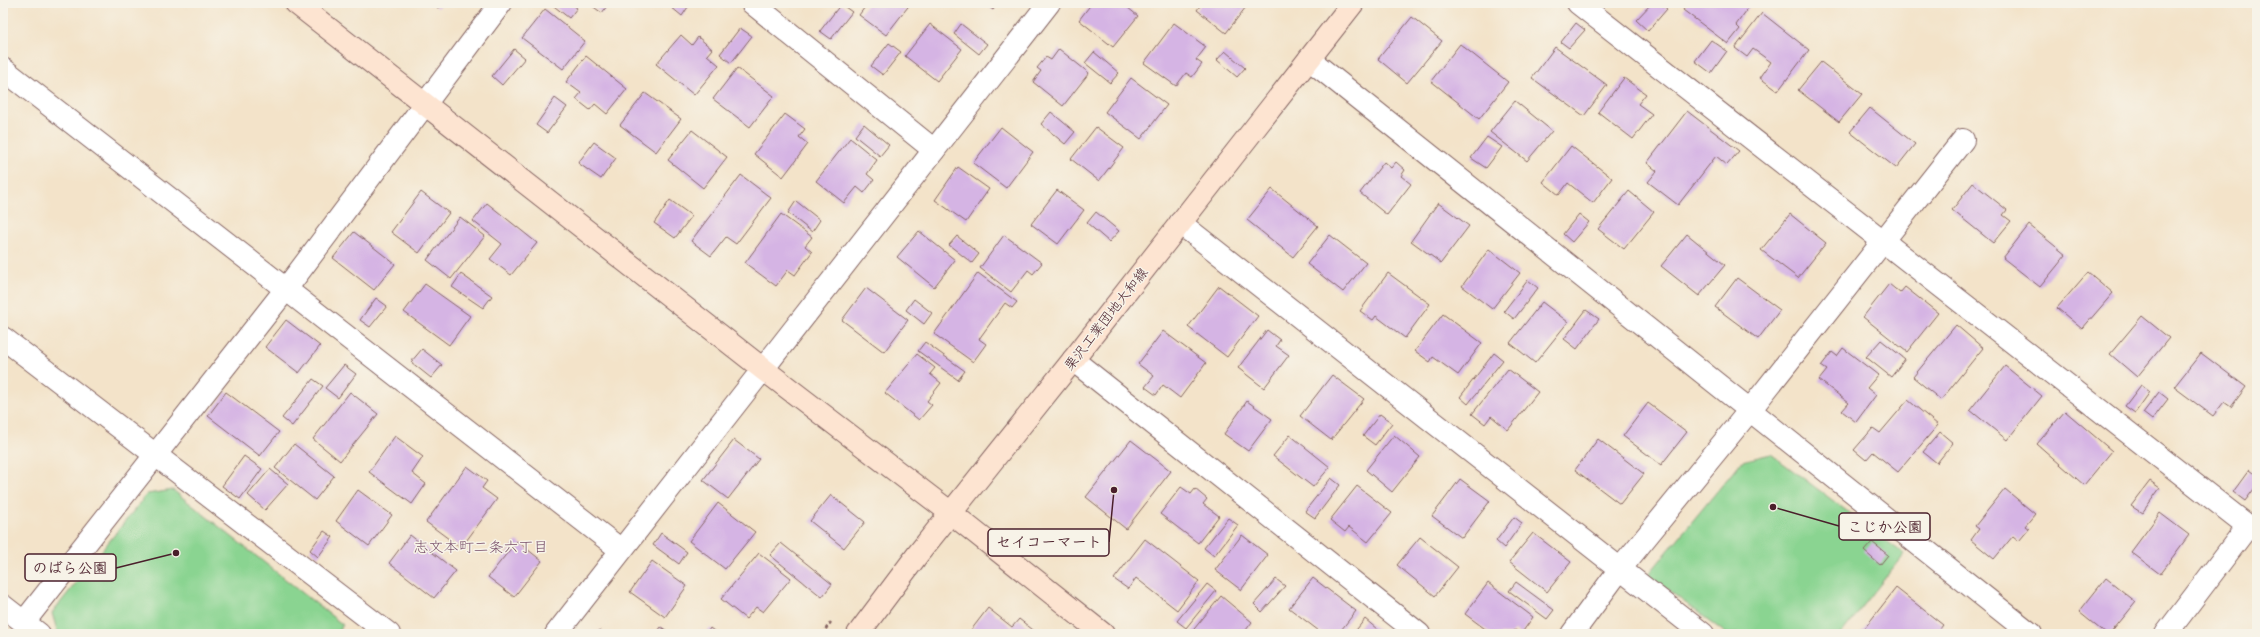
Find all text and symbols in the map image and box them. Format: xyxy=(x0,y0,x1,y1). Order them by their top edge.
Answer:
street label: 栗沢工業団地大和線 xyxy=(1057,262,1155,376)
callout: こじか公園 xyxy=(1839,513,1930,540)
text: こじか公園 xyxy=(1847,514,1923,540)
callout: セイコーマート xyxy=(988,529,1109,556)
text: セイコーマート xyxy=(996,529,1102,555)
district label: 志文本町二条六丁目 xyxy=(413,534,549,560)
callout: のばら公園 xyxy=(25,554,116,581)
text: のばら公園 xyxy=(32,555,108,581)

